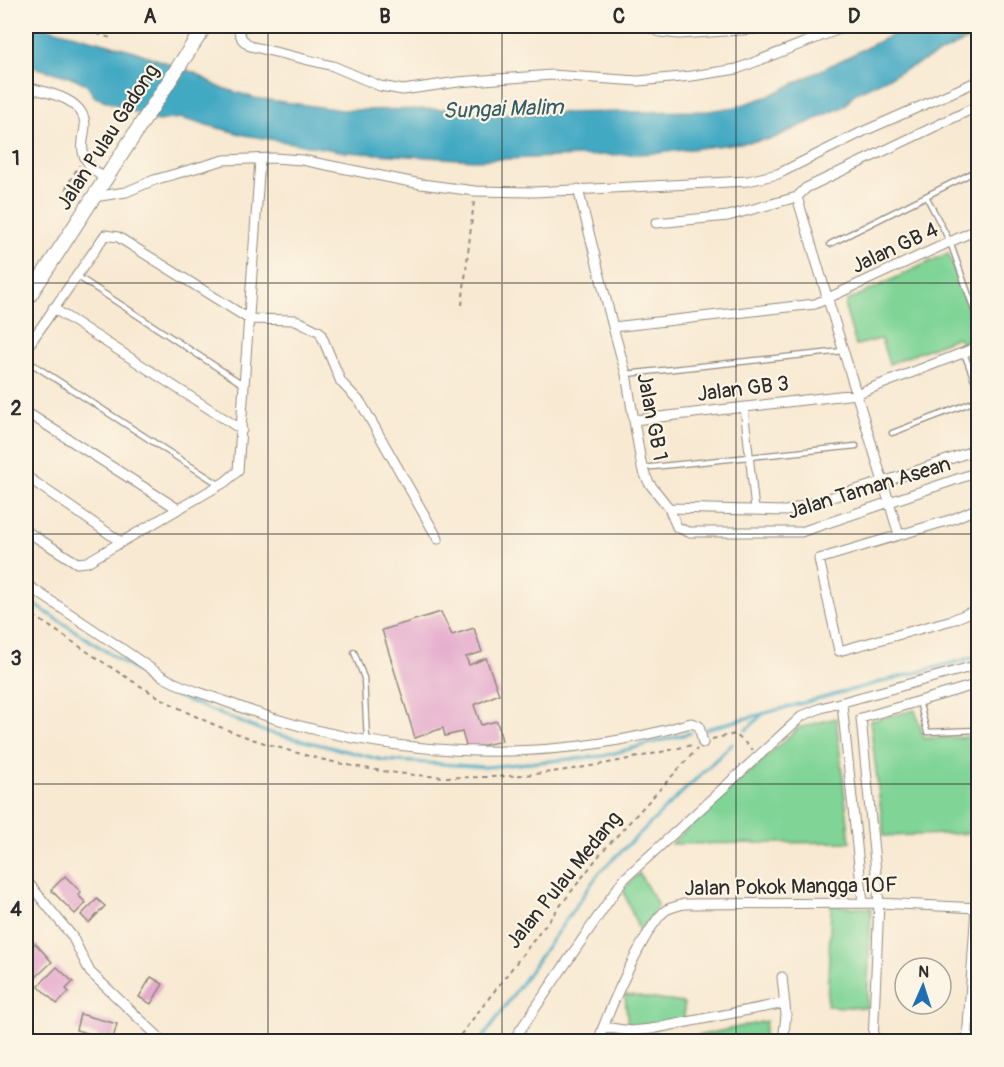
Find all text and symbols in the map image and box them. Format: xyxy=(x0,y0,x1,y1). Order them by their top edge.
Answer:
text: A xyxy=(144,4,157,29)
text: B xyxy=(379,4,391,29)
text: C xyxy=(613,4,625,29)
text: D xyxy=(848,4,861,29)
street label: Jalan Pulau Gadong xyxy=(51,59,165,215)
water label: Sungai Malim xyxy=(442,93,565,125)
text: 1 xyxy=(12,146,20,171)
street label: Jalan GB 4 xyxy=(847,216,943,280)
street label: Jalan GB 3 xyxy=(695,370,791,408)
street label: Jalan GB 1 xyxy=(630,371,674,463)
text: 2 xyxy=(10,396,22,421)
street label: Jalan Taman Asean xyxy=(784,450,954,526)
text: 3 xyxy=(10,646,22,671)
street label: Jalan Pulau Medang xyxy=(500,806,628,954)
street label: Jalan Pokok Mangga 10F xyxy=(684,872,898,902)
text: 4 xyxy=(10,897,22,922)
north arrow xyxy=(893,956,953,1016)
text: N xyxy=(918,962,930,982)

